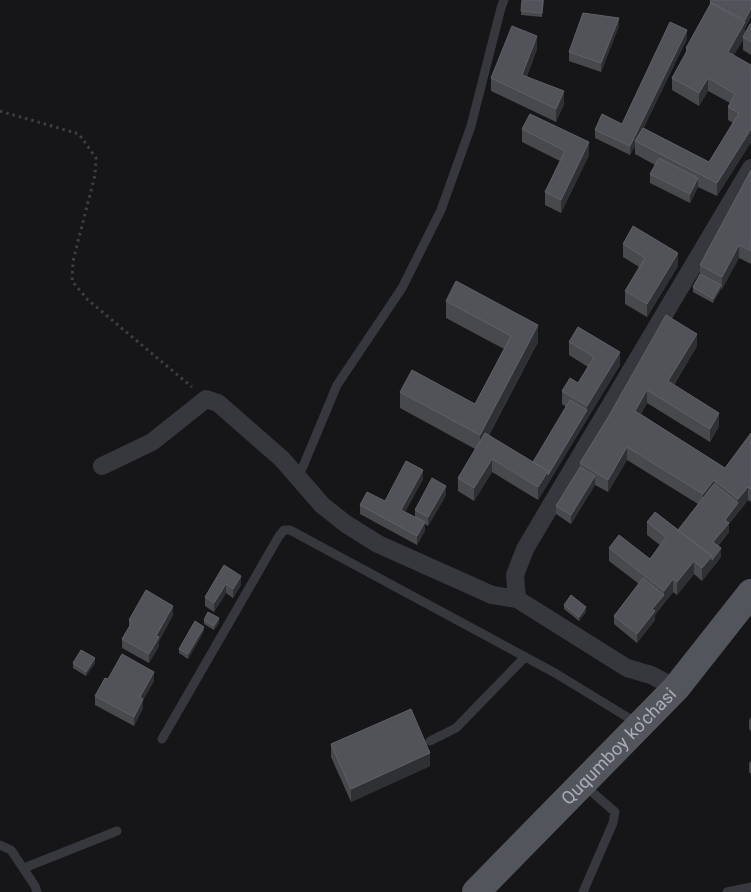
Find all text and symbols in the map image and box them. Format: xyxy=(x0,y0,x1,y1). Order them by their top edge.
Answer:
street label: Ququmboy ko'chasi xyxy=(557,683,680,809)

